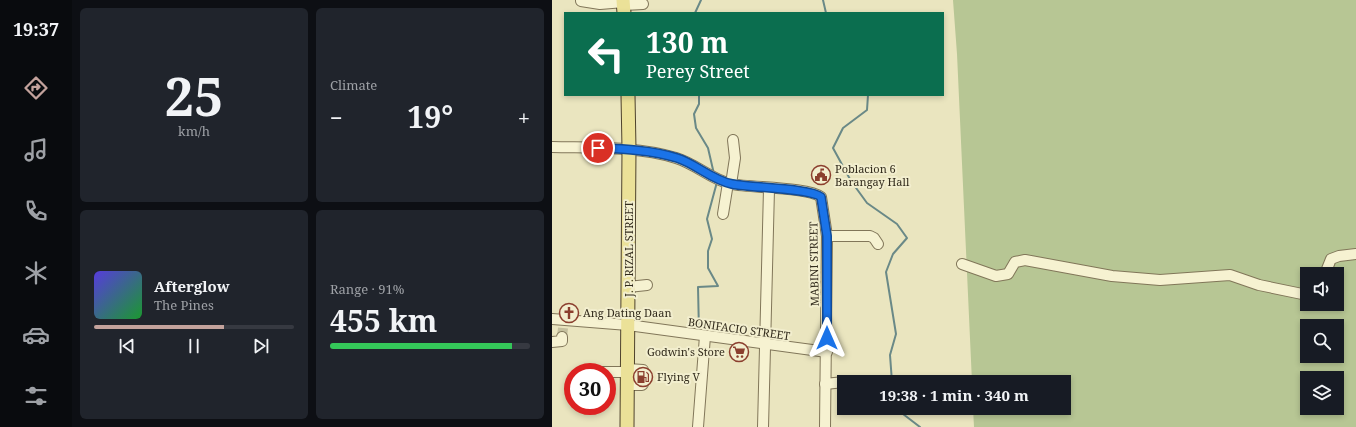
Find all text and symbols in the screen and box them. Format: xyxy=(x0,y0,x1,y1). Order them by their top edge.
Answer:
text: 19:37 xyxy=(13,17,59,41)
text: 130 m xyxy=(646,23,728,61)
icon: left xyxy=(580,28,632,80)
text: Perey Street xyxy=(646,59,750,83)
text: 25 xyxy=(165,60,223,131)
icon: directions xyxy=(22,74,50,102)
text: Climate xyxy=(330,76,377,94)
text: 19° xyxy=(407,96,453,137)
text: − xyxy=(330,102,343,132)
text: + xyxy=(518,102,530,132)
text: km/h xyxy=(178,122,210,140)
pin xyxy=(581,131,615,165)
icon: music xyxy=(22,136,50,164)
icon: arrive xyxy=(587,137,609,159)
place label: Poblacion 6 Barangay Hall xyxy=(835,161,910,189)
public building icon: Poblacion 6 Barangay Hall xyxy=(810,164,832,186)
icon: phone xyxy=(22,197,50,225)
street label: J. P. RIZAL STREET xyxy=(621,201,636,298)
street label: MABINI STREET xyxy=(805,221,822,307)
icon: climate xyxy=(22,259,50,287)
map controls xyxy=(1300,267,1344,415)
button: sound xyxy=(1300,267,1344,311)
text: Afterglow xyxy=(154,276,230,296)
text: Range · 91% xyxy=(330,280,404,298)
text: The Pines xyxy=(154,296,214,314)
text: 455 km xyxy=(330,300,437,341)
church icon: Ang Dating Daan xyxy=(558,302,580,324)
place label: Ang Dating Daan xyxy=(583,305,672,320)
street label: BONIFACIO STREET xyxy=(687,314,791,343)
position arrow xyxy=(806,317,848,359)
button: search xyxy=(1300,319,1344,363)
icon: car xyxy=(22,321,50,349)
icon: previous xyxy=(116,335,138,357)
icon: pause xyxy=(183,335,205,357)
icon: next xyxy=(250,335,272,357)
supermarket icon: Godwin's Store xyxy=(728,341,750,363)
place label: Godwin's Store xyxy=(647,344,725,359)
speed limit sign: 30 xyxy=(564,363,616,415)
fuel station icon: Flying V xyxy=(632,366,654,388)
place label: Flying V xyxy=(657,369,701,384)
button: layers xyxy=(1300,371,1344,415)
icon: filters xyxy=(22,382,50,410)
text: 19:38 · 1 min · 340 m xyxy=(879,385,1029,405)

